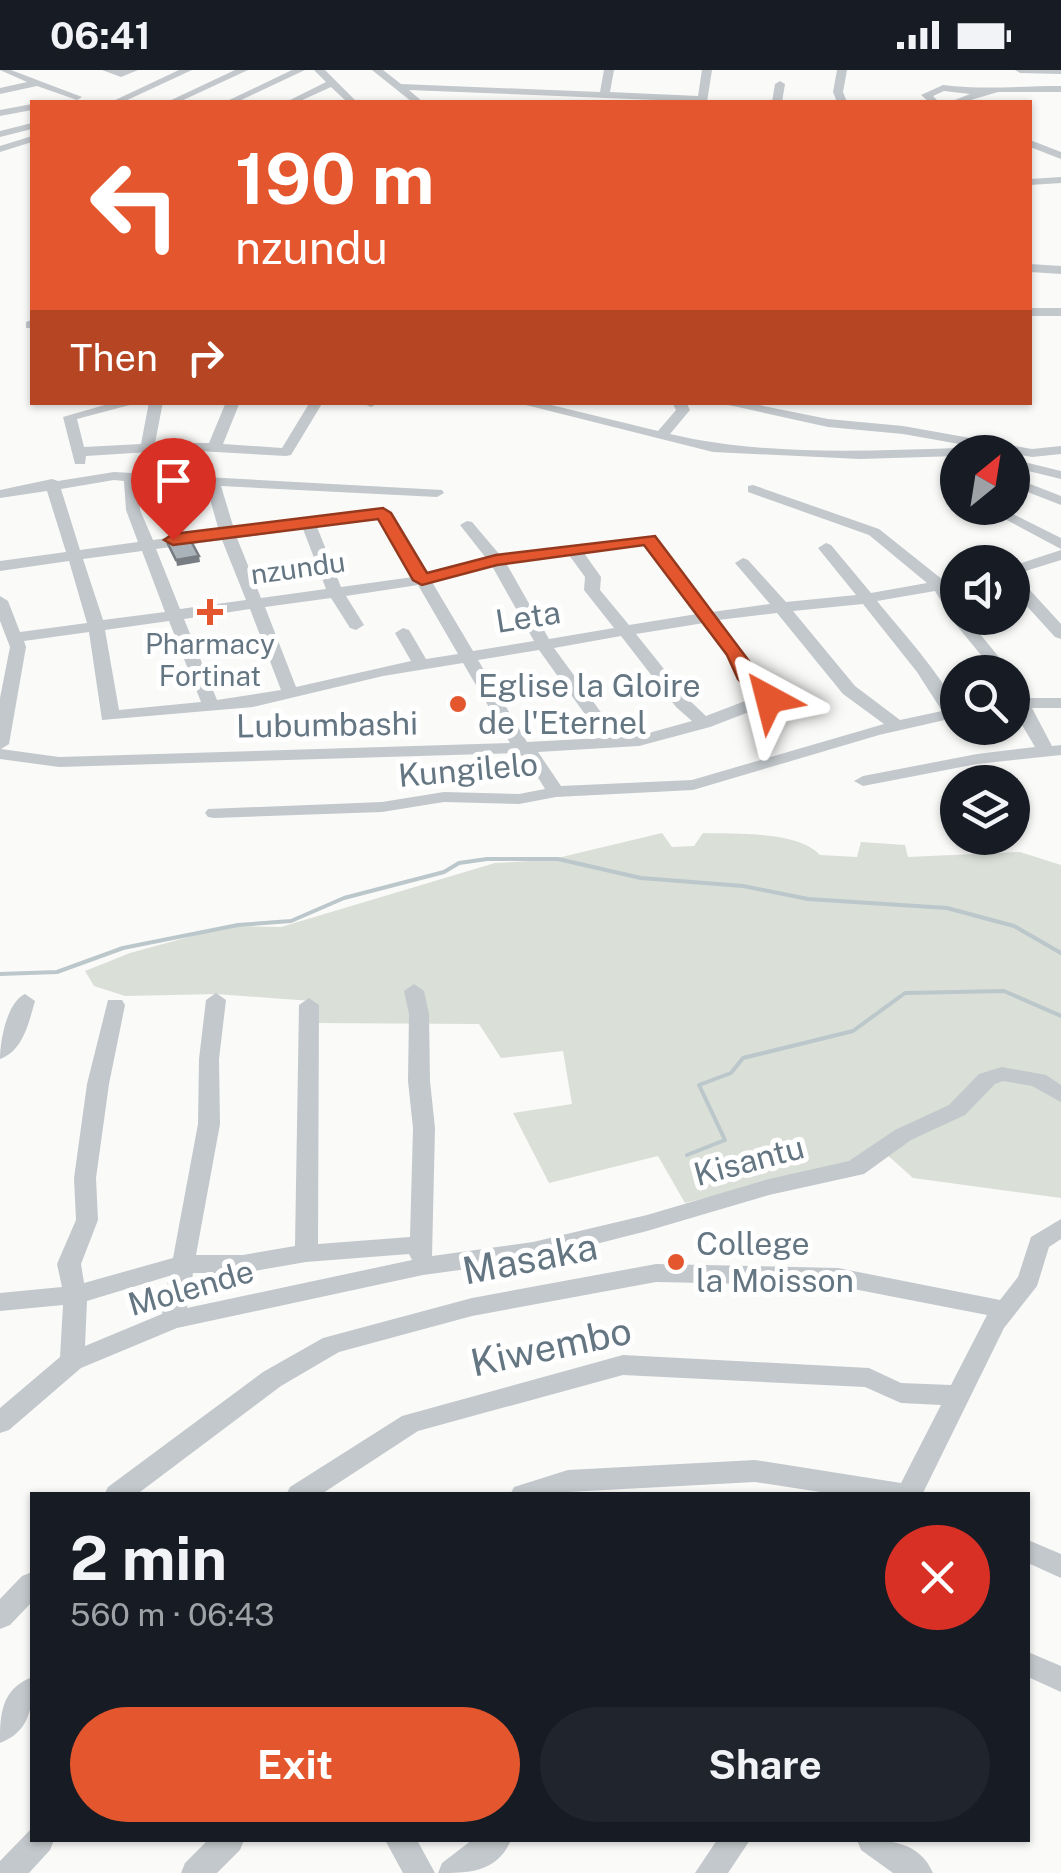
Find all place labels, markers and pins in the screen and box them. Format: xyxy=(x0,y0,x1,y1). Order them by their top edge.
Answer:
pin xyxy=(131,438,216,541)
marker: Pharmacy Fortinat xyxy=(199,601,221,623)
place label: Pharmacy Fortinat xyxy=(145,627,275,692)
place label: Eglise la Gloire de l'Eternel xyxy=(478,667,701,741)
marker: Eglise la Gloire de l'Eternel xyxy=(447,693,469,715)
place label: College la Moisson xyxy=(696,1225,854,1299)
marker: College la Moisson xyxy=(665,1251,687,1273)

